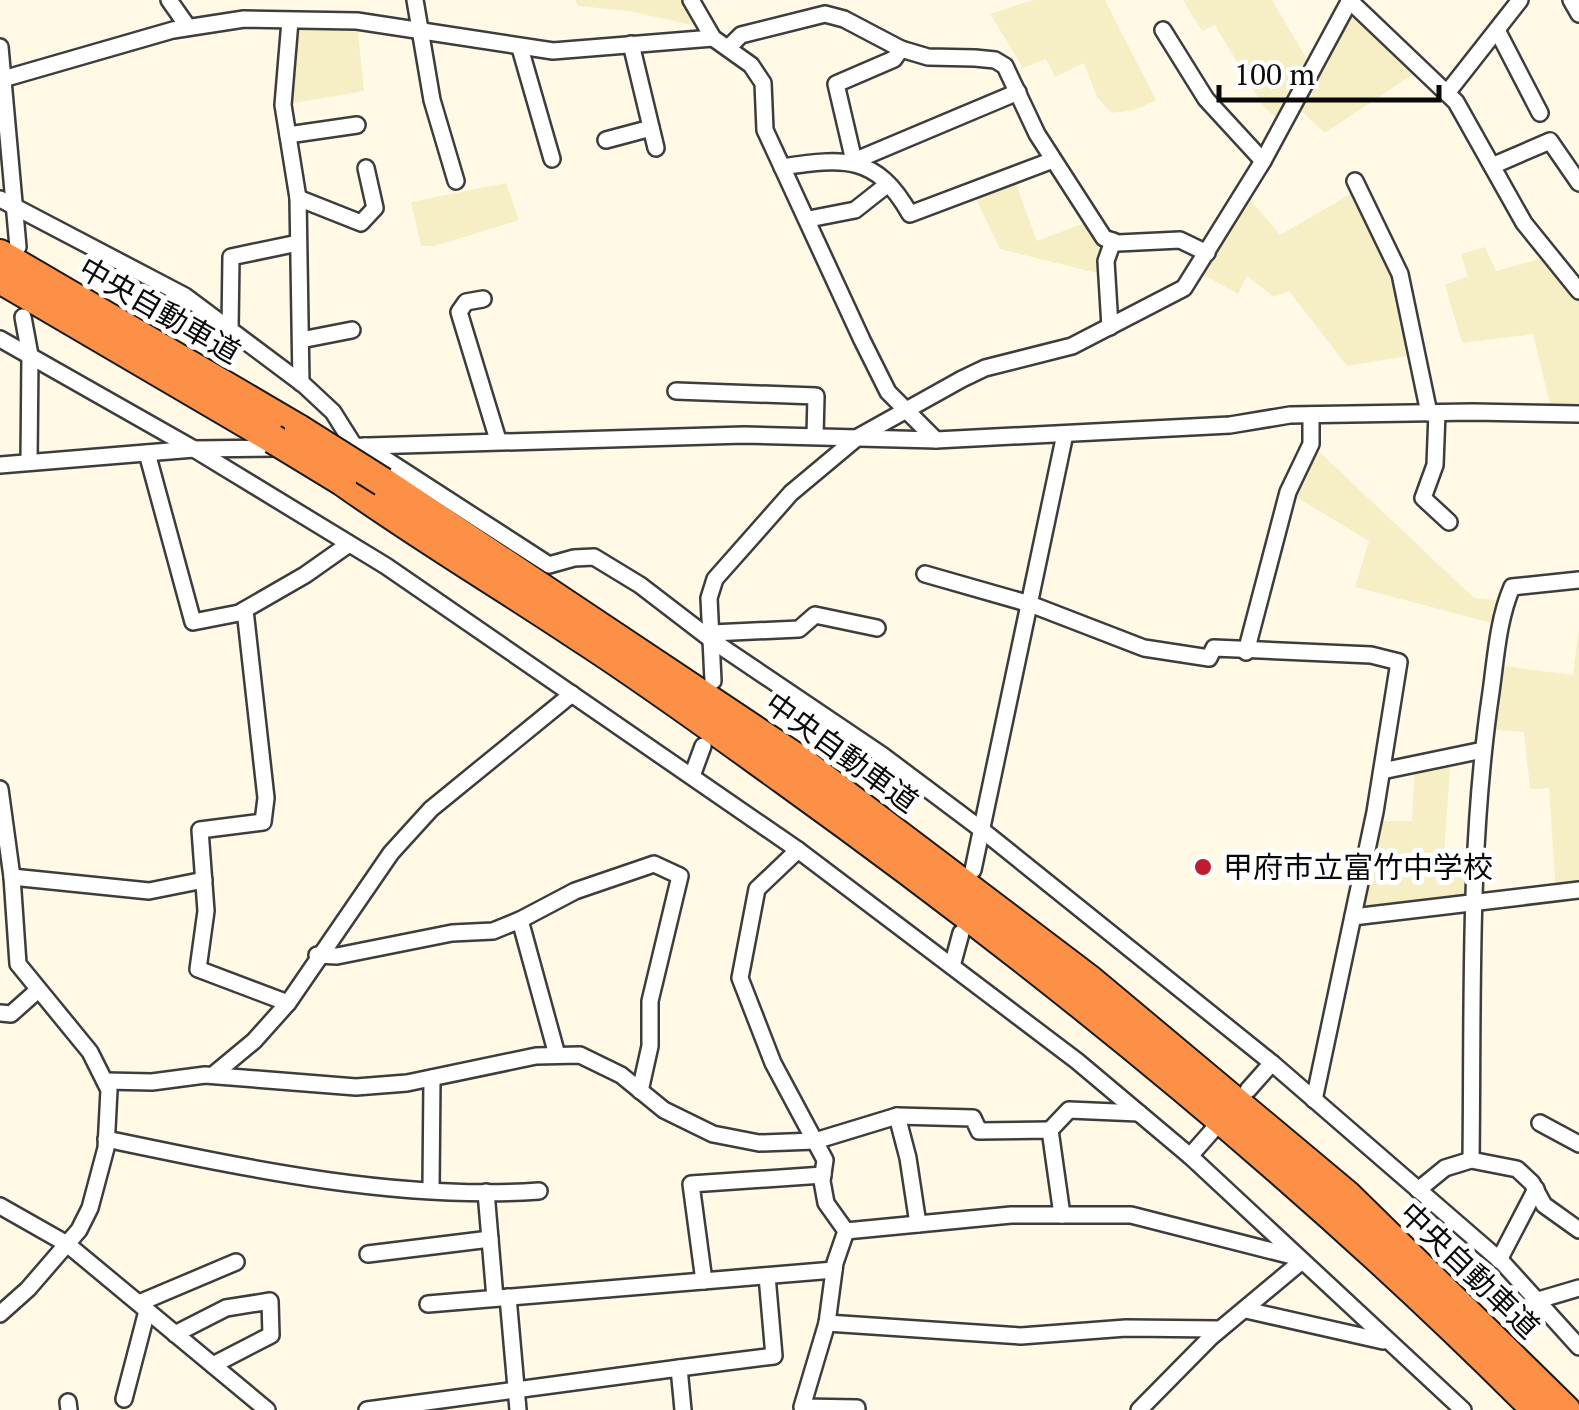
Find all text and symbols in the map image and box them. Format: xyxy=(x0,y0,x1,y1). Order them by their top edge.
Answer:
scale bar xyxy=(1219,40,1439,102)
text: 100 m xyxy=(1234,54,1315,94)
street label: 中央自動車道 xyxy=(72,248,248,372)
street label: 中央自動車道 xyxy=(757,683,927,821)
place label: 甲府市立富竹中学校 xyxy=(1223,847,1493,887)
marker: 甲府市立富竹中学校 xyxy=(1192,856,1214,878)
street label: 中央自動車道 xyxy=(1391,1193,1549,1347)

